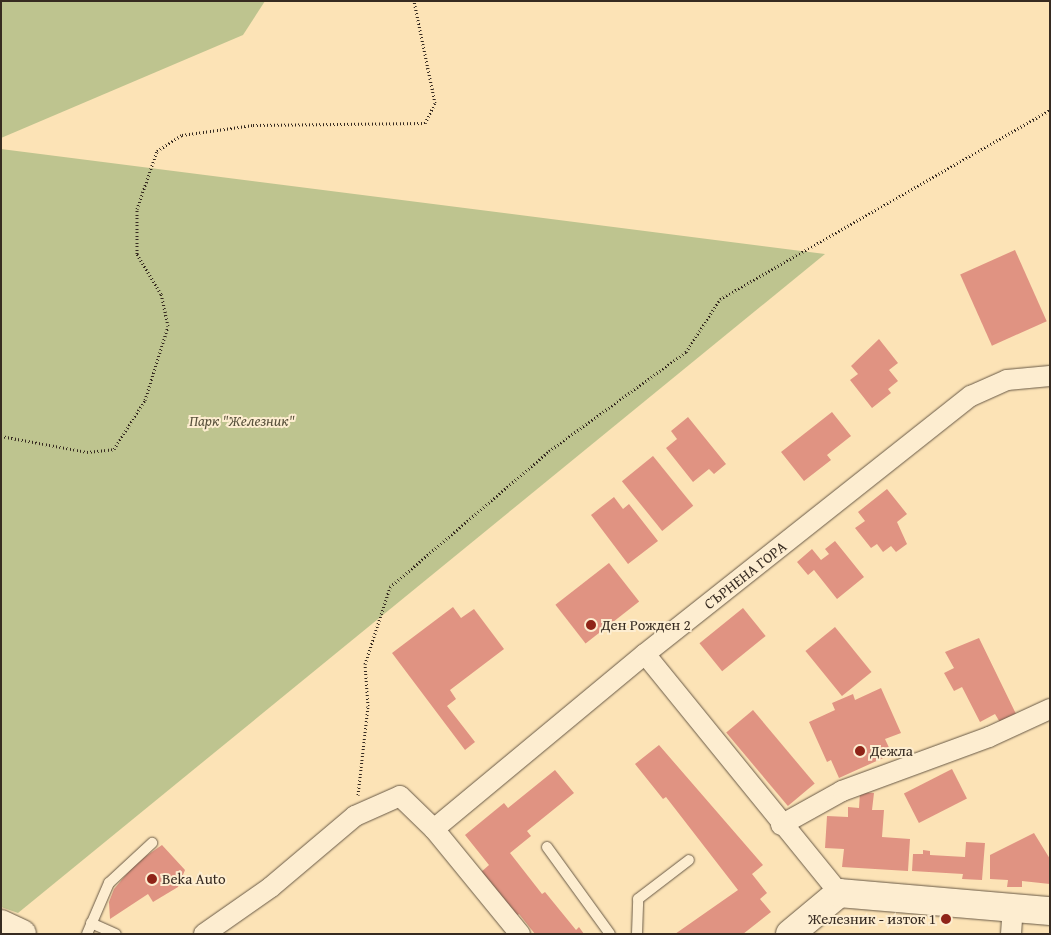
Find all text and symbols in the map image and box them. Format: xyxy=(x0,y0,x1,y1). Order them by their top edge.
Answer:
park label: Парк "Железник" xyxy=(189,412,295,430)
street label: СЪРНЕНА ГОРА xyxy=(700,537,790,613)
place label: Ден Рожден 2 xyxy=(601,616,691,634)
marker: Ден Рожден 2 xyxy=(585,619,597,631)
place label: Дежла xyxy=(870,742,913,760)
marker: Дежла xyxy=(854,745,866,757)
place label: Beka Auto xyxy=(162,870,226,888)
marker: Beka Auto xyxy=(146,873,158,885)
place label: Железник - изток 1 xyxy=(808,910,936,928)
marker: Железник - изток 1 xyxy=(940,913,952,925)

